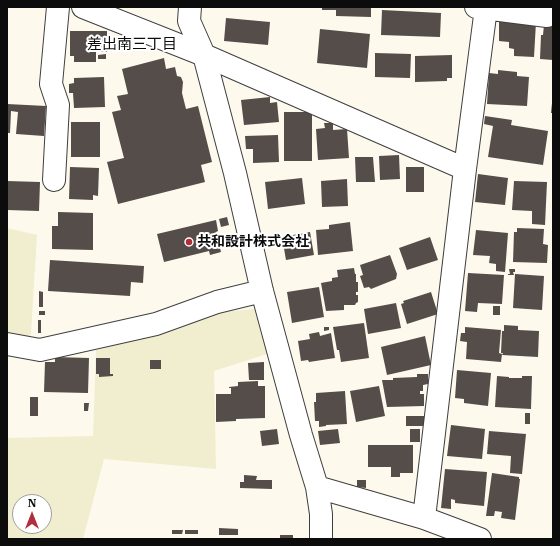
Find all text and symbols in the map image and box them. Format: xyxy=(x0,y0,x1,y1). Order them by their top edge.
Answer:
district label: 差出南三丁目 xyxy=(87,36,177,54)
place label: 共和設計株式会社 xyxy=(197,234,309,250)
marker: 共和設計株式会社 xyxy=(184,237,194,247)
north arrow xyxy=(12,494,52,534)
text: N xyxy=(28,496,36,510)

